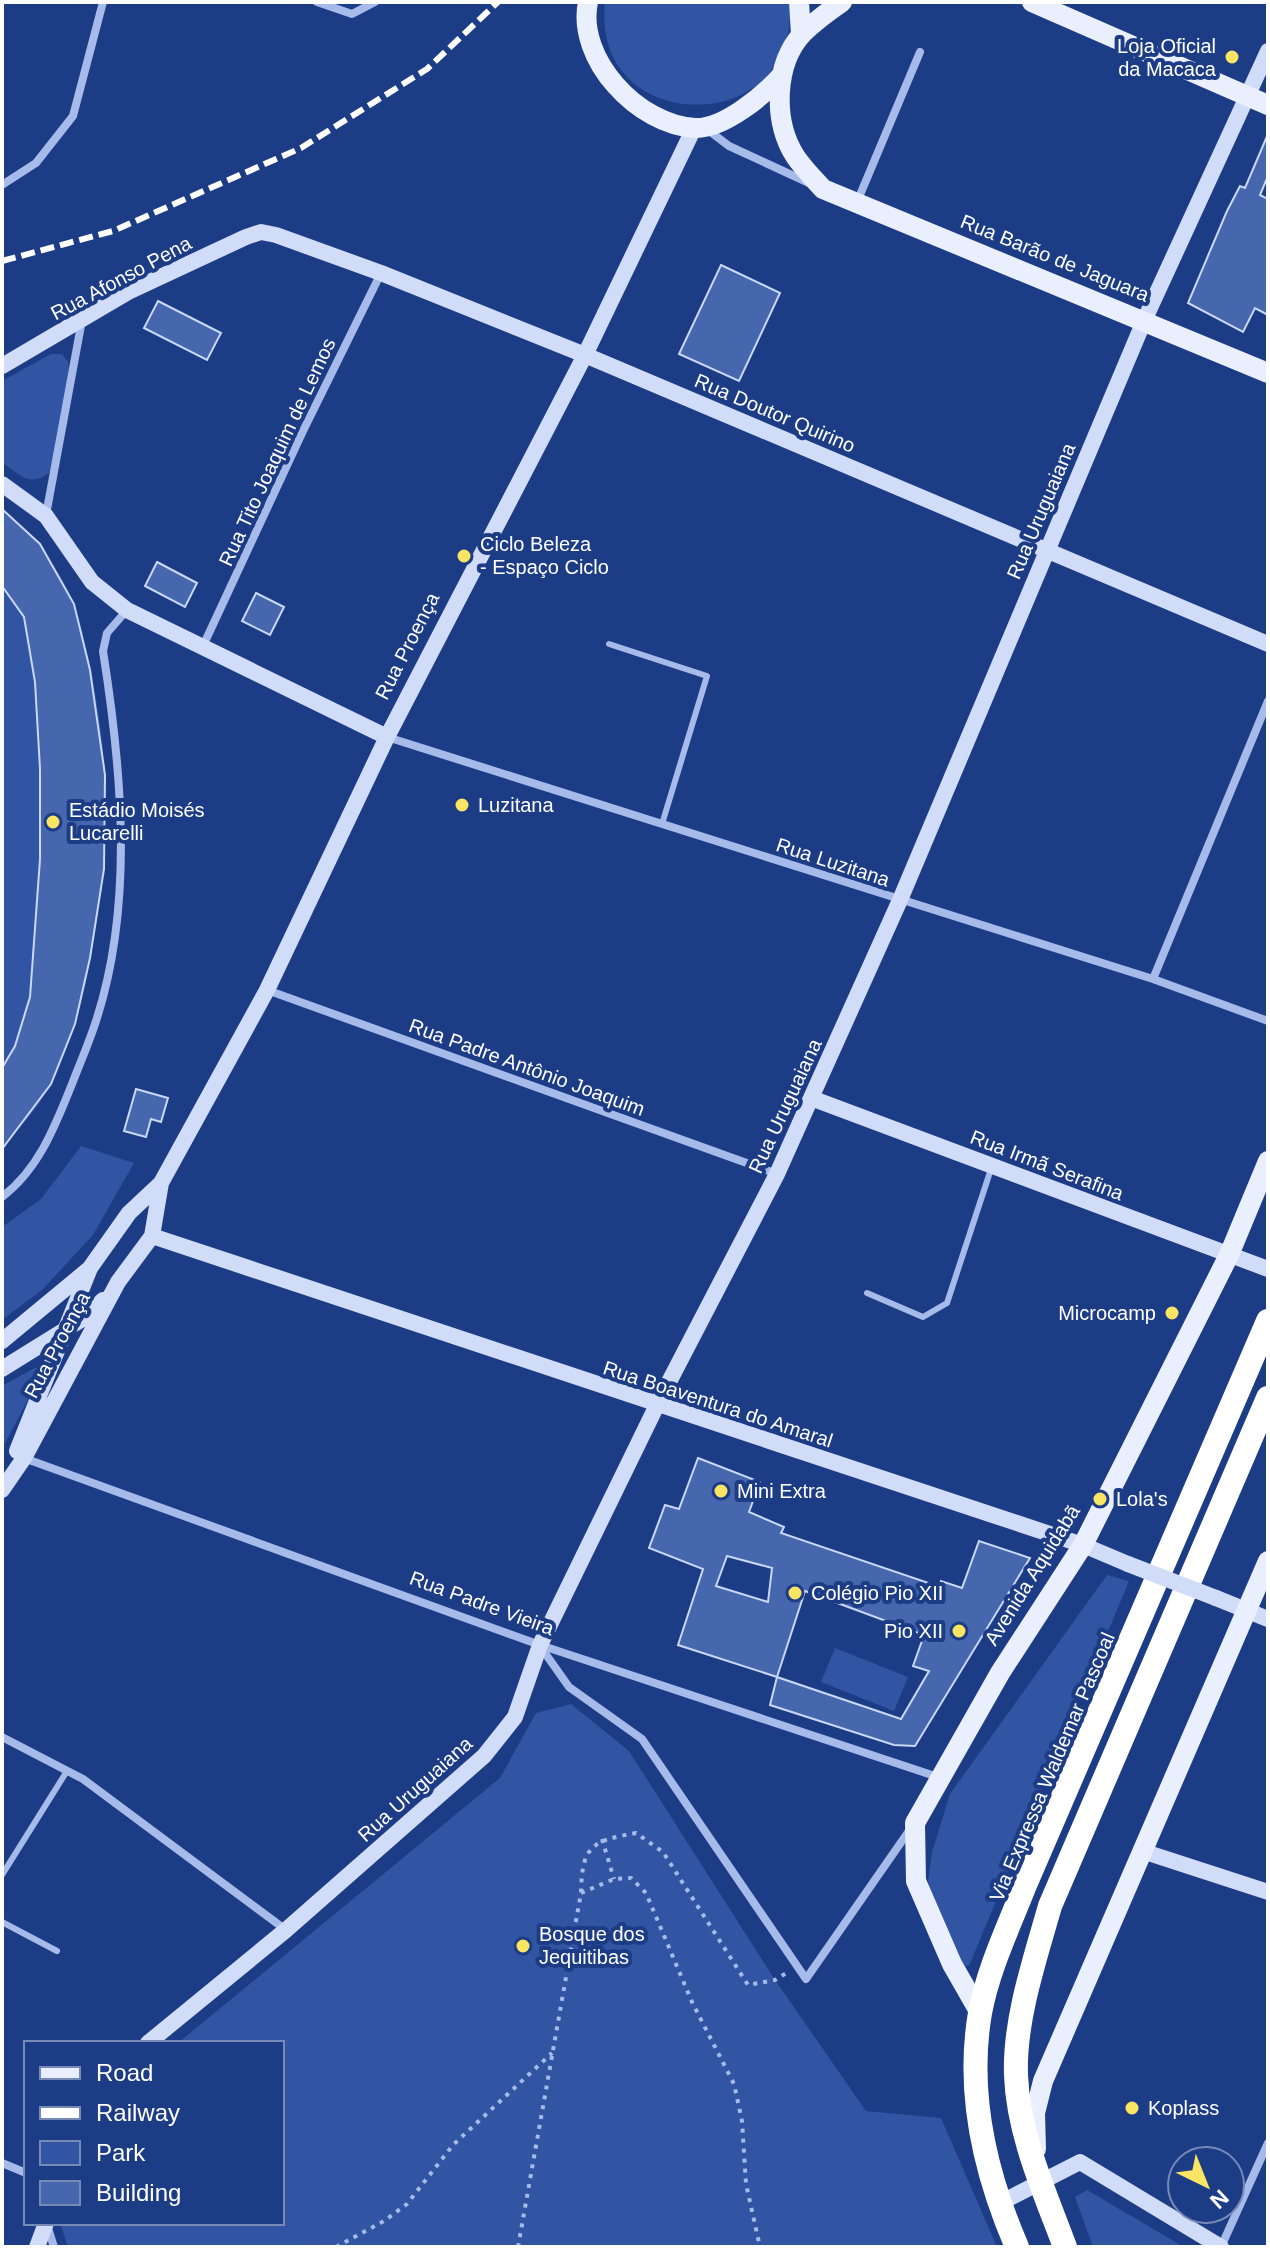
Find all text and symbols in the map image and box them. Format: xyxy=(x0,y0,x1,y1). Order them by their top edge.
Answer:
place label: Loja Oficial da Macaca xyxy=(1117,35,1217,80)
marker: Loja Oficial da Macaca xyxy=(1223,48,1241,66)
street label: Rua Barão de Jaguara xyxy=(958,210,1153,306)
street label: Rua Afonso Pena xyxy=(47,231,196,324)
street label: Rua Tito Joaquim de Lemos xyxy=(214,335,340,569)
street label: Rua Doutor Quirino xyxy=(691,369,859,457)
street label: Rua Uruguaiana xyxy=(1002,439,1080,582)
place label: Ciclo Beleza - Espaço Ciclo xyxy=(480,533,609,578)
marker: Ciclo Beleza - Espaço Ciclo xyxy=(455,547,473,565)
street label: Rua Proença xyxy=(371,588,444,703)
place label: Luzitana xyxy=(478,794,554,816)
marker: Luzitana xyxy=(453,796,471,814)
place label: Estádio Moisés Lucarelli xyxy=(69,799,205,844)
marker: Estádio Moisés Lucarelli xyxy=(44,813,62,831)
street label: Rua Luzitana xyxy=(774,833,893,891)
street label: Rua Padre Antônio Joaquim xyxy=(406,1014,648,1120)
street label: Rua Uruguaiana xyxy=(744,1035,826,1177)
street label: Rua Irmã Serafina xyxy=(967,1126,1128,1205)
street label: Rua Proença xyxy=(20,1288,95,1402)
place label: Microcamp xyxy=(1058,1302,1156,1324)
marker: Microcamp xyxy=(1163,1304,1181,1322)
street label: Rua Boaventura do Amaral xyxy=(600,1356,836,1452)
place label: Mini Extra xyxy=(737,1480,827,1502)
marker: Mini Extra xyxy=(712,1482,730,1500)
place label: Lola's xyxy=(1116,1488,1168,1510)
marker: Lola's xyxy=(1091,1490,1109,1508)
street label: Avenida Aquidabã xyxy=(980,1500,1084,1649)
street label: Rua Padre Vieira xyxy=(407,1567,558,1640)
place label: Colégio Pio XII xyxy=(811,1582,943,1604)
marker: Colégio Pio XII xyxy=(786,1584,804,1602)
place label: Pio XII xyxy=(884,1620,943,1642)
marker: Pio XII xyxy=(950,1622,968,1640)
street label: Via Expressa Waldemar Pascoal xyxy=(985,1629,1119,1905)
street label: Rua Uruguaiana xyxy=(354,1732,477,1846)
place label: Bosque dos Jequitibas xyxy=(539,1923,645,1968)
marker: Bosque dos Jequitibas xyxy=(514,1937,532,1955)
legend xyxy=(24,2041,284,2225)
text: Road xyxy=(96,2059,153,2086)
place label: Koplass xyxy=(1148,2097,1219,2119)
text: Railway xyxy=(96,2099,180,2126)
marker: Koplass xyxy=(1123,2099,1141,2117)
text: Park xyxy=(96,2139,146,2166)
north arrow xyxy=(1166,2145,1246,2225)
text: Building xyxy=(96,2179,181,2206)
text: N xyxy=(1205,2185,1234,2214)

